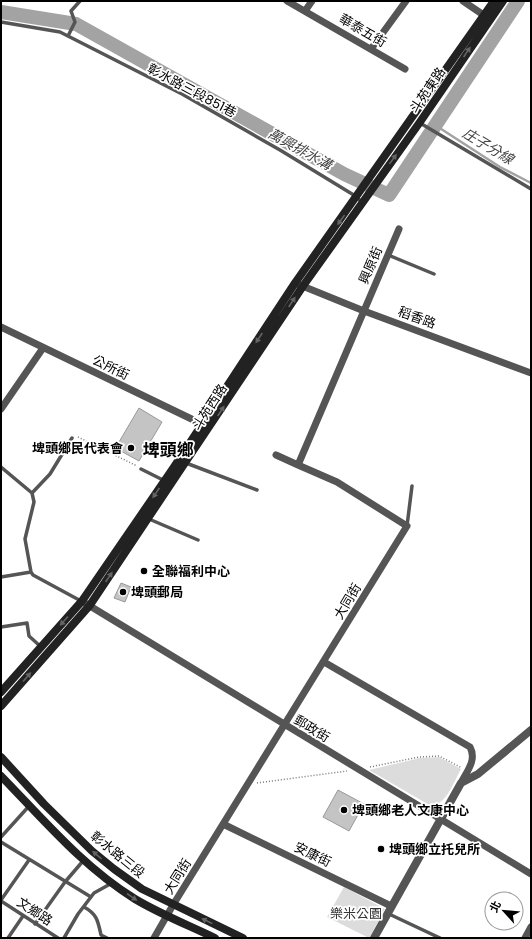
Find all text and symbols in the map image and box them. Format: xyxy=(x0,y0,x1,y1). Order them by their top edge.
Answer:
street label: 華泰五街 xyxy=(335,9,390,52)
one-way arrow xyxy=(463,47,471,57)
street label: 彰水路三段851巷 xyxy=(144,59,240,122)
street label: 斗苑東路 xyxy=(405,63,450,117)
water label: 萬興排水溝 xyxy=(265,123,337,176)
water label: 庄子分線 xyxy=(459,123,519,170)
one-way arrow xyxy=(389,154,398,165)
one-way arrow xyxy=(336,214,345,225)
street label: 興原街 xyxy=(354,244,387,287)
one-way arrow xyxy=(288,297,296,307)
street label: 稻香路 xyxy=(395,302,438,333)
one-way arrow xyxy=(255,333,263,343)
street label: 公所街 xyxy=(89,350,132,385)
street label: 斗苑西路 xyxy=(187,380,232,434)
one-way arrow xyxy=(217,406,225,416)
district label: 埤頭鄉 xyxy=(143,438,194,462)
place label: 埤頭鄉民代表會 xyxy=(32,439,124,458)
marker: 埤頭鄉民代表會 xyxy=(126,443,136,453)
one-way arrow xyxy=(152,488,160,499)
place label: 全聯福利中心 xyxy=(152,562,230,581)
marker: 全聯福利中心 xyxy=(139,566,149,576)
one-way arrow xyxy=(106,571,113,583)
street label: 大同街 xyxy=(329,580,366,623)
place label: 埤頭郵局 xyxy=(131,583,183,602)
marker: 埤頭郵局 xyxy=(118,587,128,597)
one-way arrow xyxy=(60,617,69,626)
one-way arrow xyxy=(22,672,31,682)
street label: 郵政街 xyxy=(290,710,333,747)
place label: 埤頭鄉老人文康中心 xyxy=(352,801,469,820)
marker: 埤頭鄉老人文康中心 xyxy=(339,805,349,815)
street label: 彰水路三段 xyxy=(86,827,149,882)
street label: 安康街 xyxy=(291,837,334,872)
place label: 埤頭鄉立托兒所 xyxy=(389,840,480,859)
marker: 埤頭鄉立托兒所 xyxy=(376,844,386,854)
one-way arrow xyxy=(91,850,102,859)
street label: 大同街 xyxy=(159,855,196,898)
north arrow xyxy=(484,891,524,931)
street label: 文鄉路 xyxy=(13,893,56,930)
one-way arrow xyxy=(127,893,137,901)
text: 北 xyxy=(485,898,505,915)
park label: 樂米公園 xyxy=(330,904,382,923)
one-way arrow xyxy=(202,918,213,924)

